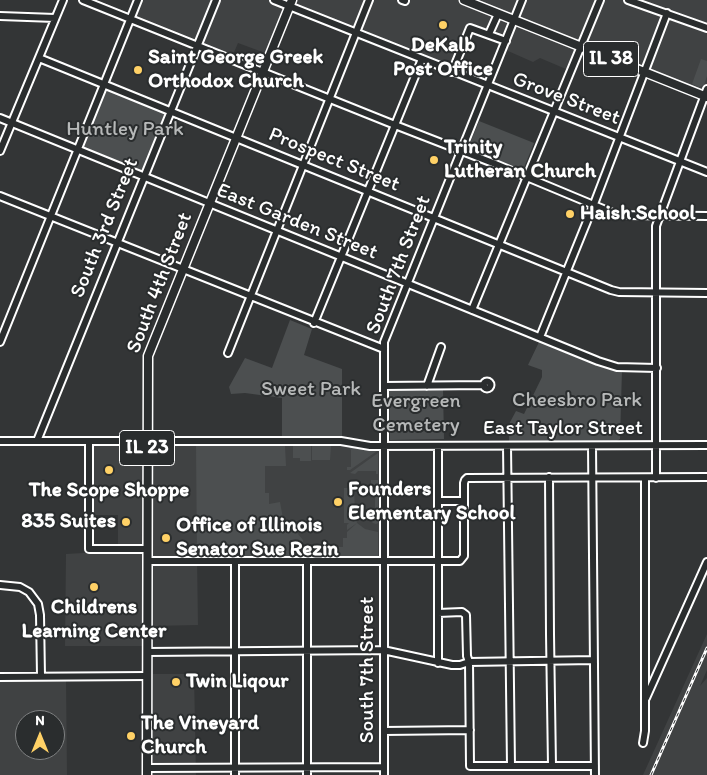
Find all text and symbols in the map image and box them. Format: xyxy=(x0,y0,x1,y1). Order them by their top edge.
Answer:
marker: DeKalb Post Office xyxy=(437,19,449,31)
place label: DeKalb Post Office xyxy=(393,33,493,83)
road number: IL 38 xyxy=(584,42,638,76)
place label: Saint George Greek Orthodox Church xyxy=(148,45,323,95)
marker: Saint George Greek Orthodox Church xyxy=(132,64,144,76)
street label: Grove Street xyxy=(509,67,623,131)
park label: Huntley Park xyxy=(66,117,184,143)
street label: Prospect Street xyxy=(265,122,403,198)
place label: Trinity Lutheran Church xyxy=(444,135,596,185)
street label: South 3rd Street xyxy=(65,154,145,302)
marker: Trinity Lutheran Church xyxy=(428,154,440,166)
street label: East Garden Street xyxy=(213,178,381,266)
street label: South 7th Street xyxy=(361,192,437,338)
place label: Haish School xyxy=(580,201,695,227)
marker: Haish School xyxy=(564,208,576,220)
street label: South 4th Street xyxy=(122,209,198,357)
park label: Sweet Park xyxy=(261,377,361,403)
park label: Cheesbro Park xyxy=(512,388,642,414)
park label: Evergreen Cemetery xyxy=(371,389,461,439)
street label: East Taylor Street xyxy=(483,416,643,442)
road number: IL 23 xyxy=(120,430,174,466)
marker: The Scope Shoppe xyxy=(103,464,115,476)
place label: Founders Elementary School xyxy=(348,477,515,527)
place label: The Scope Shoppe xyxy=(29,478,189,504)
marker: Founders Elementary School xyxy=(332,496,344,508)
place label: 835 Suites xyxy=(21,509,116,535)
place label: Office of Illinois Senator Sue Rezin xyxy=(176,513,338,563)
marker: 835 Suites xyxy=(120,516,132,528)
marker: Office of Illinois Senator Sue Rezin xyxy=(160,532,172,544)
marker: Childrens Learning Center xyxy=(88,581,100,593)
place label: Childrens Learning Center xyxy=(22,595,166,645)
street label: South 7th Street xyxy=(355,597,381,743)
place label: Twin Liqour xyxy=(186,669,288,695)
marker: Twin Liqour xyxy=(170,676,182,688)
north arrow xyxy=(15,710,65,760)
place label: The Vineyard Church xyxy=(141,711,259,761)
text: N xyxy=(35,712,45,729)
marker: The Vineyard Church xyxy=(125,730,137,742)

